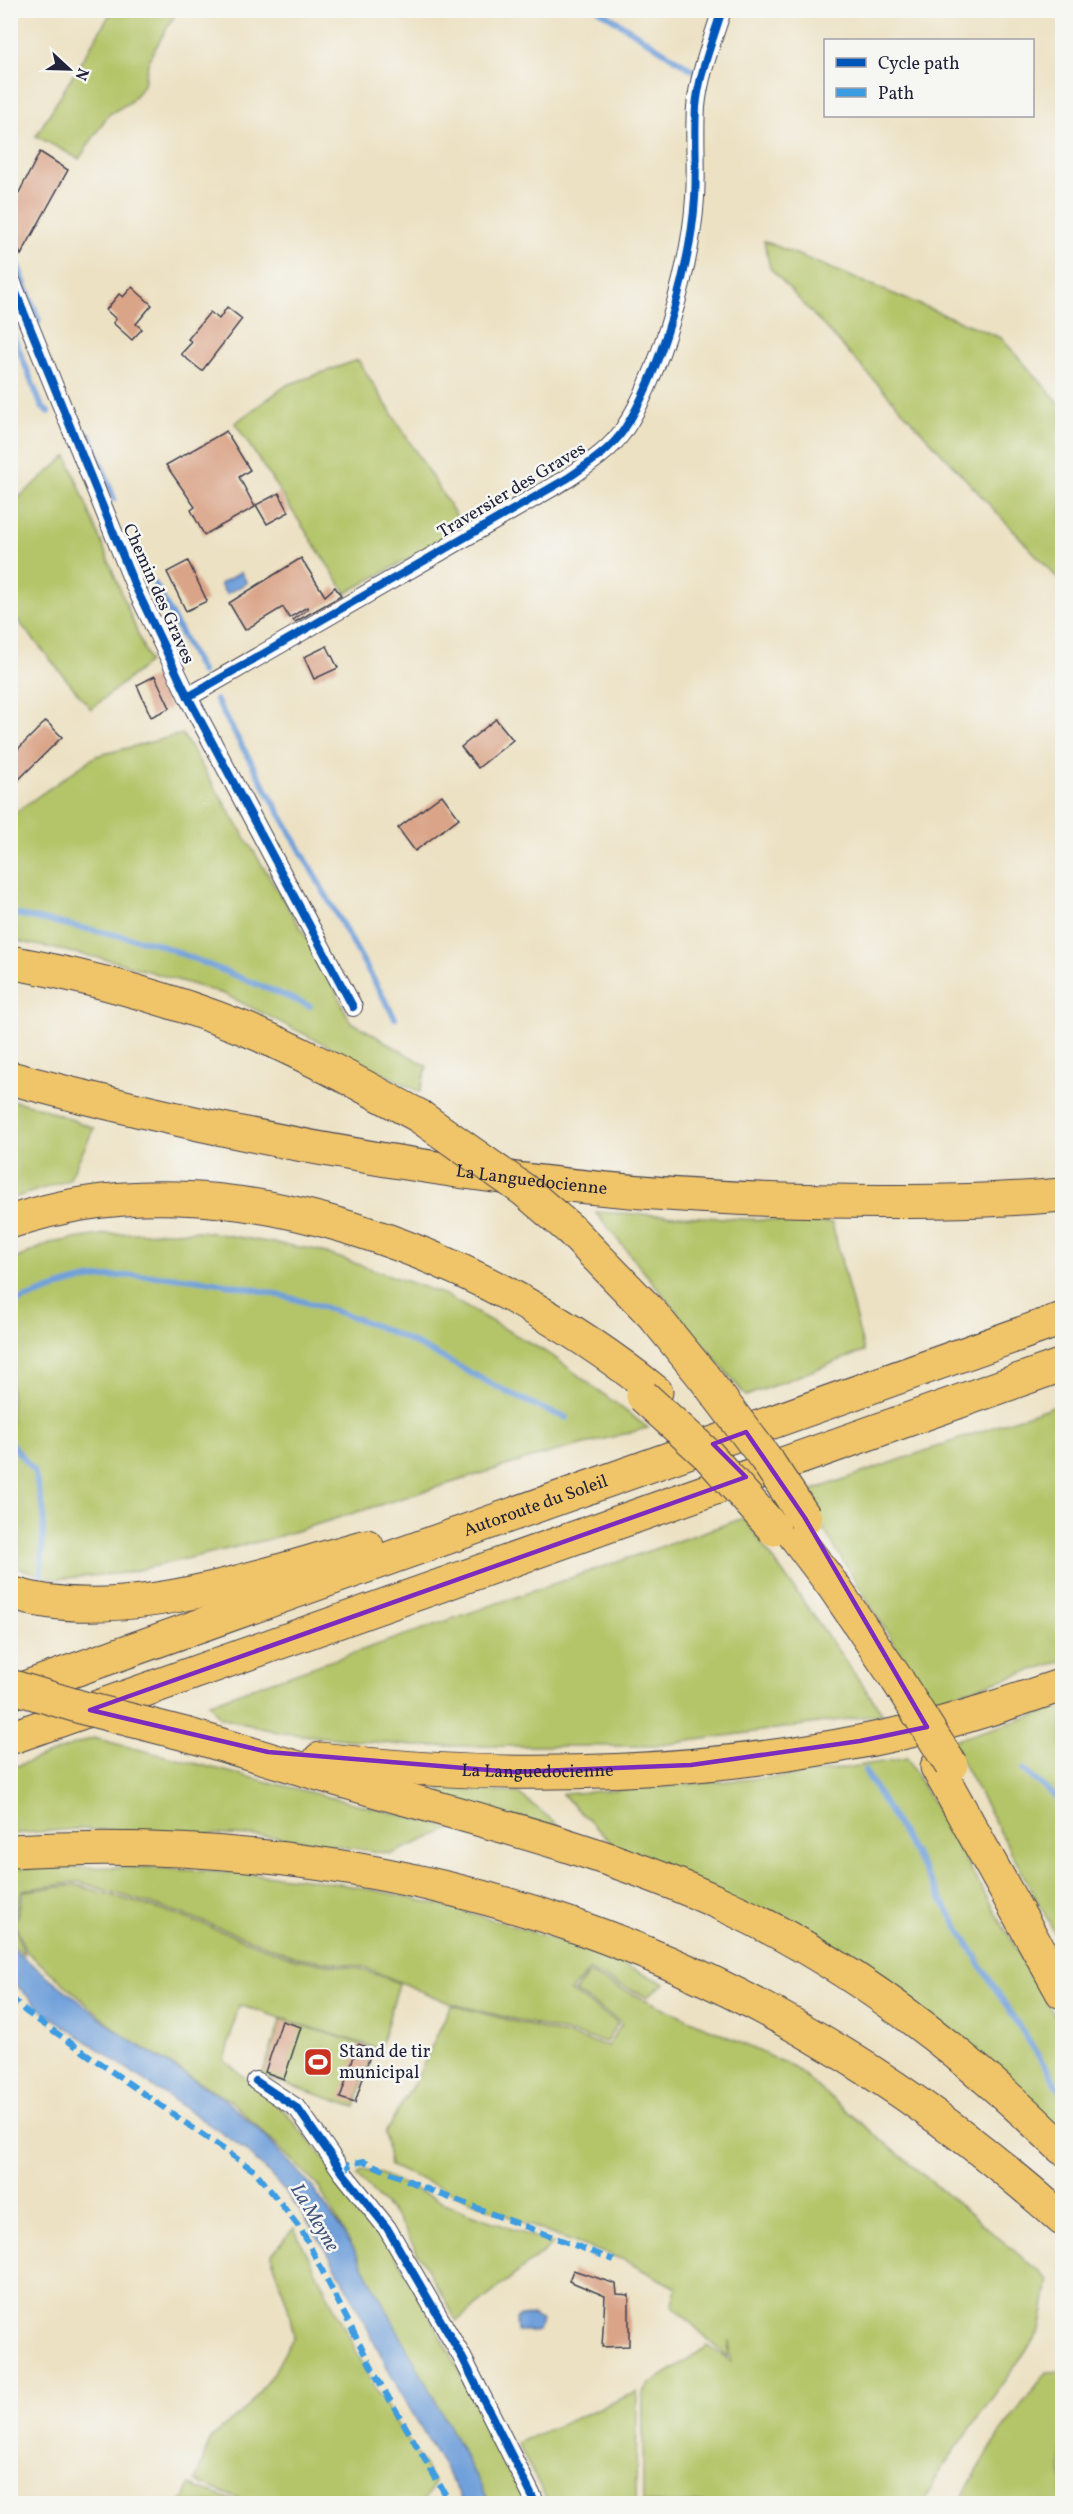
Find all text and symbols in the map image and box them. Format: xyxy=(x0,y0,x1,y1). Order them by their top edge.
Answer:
north arrow xyxy=(39,39,99,99)
legend xyxy=(824,39,1034,117)
text: Cycle path xyxy=(878,52,960,77)
text: N xyxy=(69,64,93,84)
text: Path xyxy=(878,82,914,107)
street label: Traversier des Graves xyxy=(433,437,591,545)
street label: Chemin des Graves xyxy=(116,520,200,668)
street label: La Languedocienne xyxy=(454,1159,608,1201)
street label: Autoroute du Soleil xyxy=(460,1469,611,1543)
street label: La Languedocienne xyxy=(461,1758,614,1785)
place label: Stand de tir municipal xyxy=(339,2040,431,2086)
sports icon: Stand de tir municipal xyxy=(302,2046,334,2078)
water label: La Meyne xyxy=(283,2179,346,2258)

